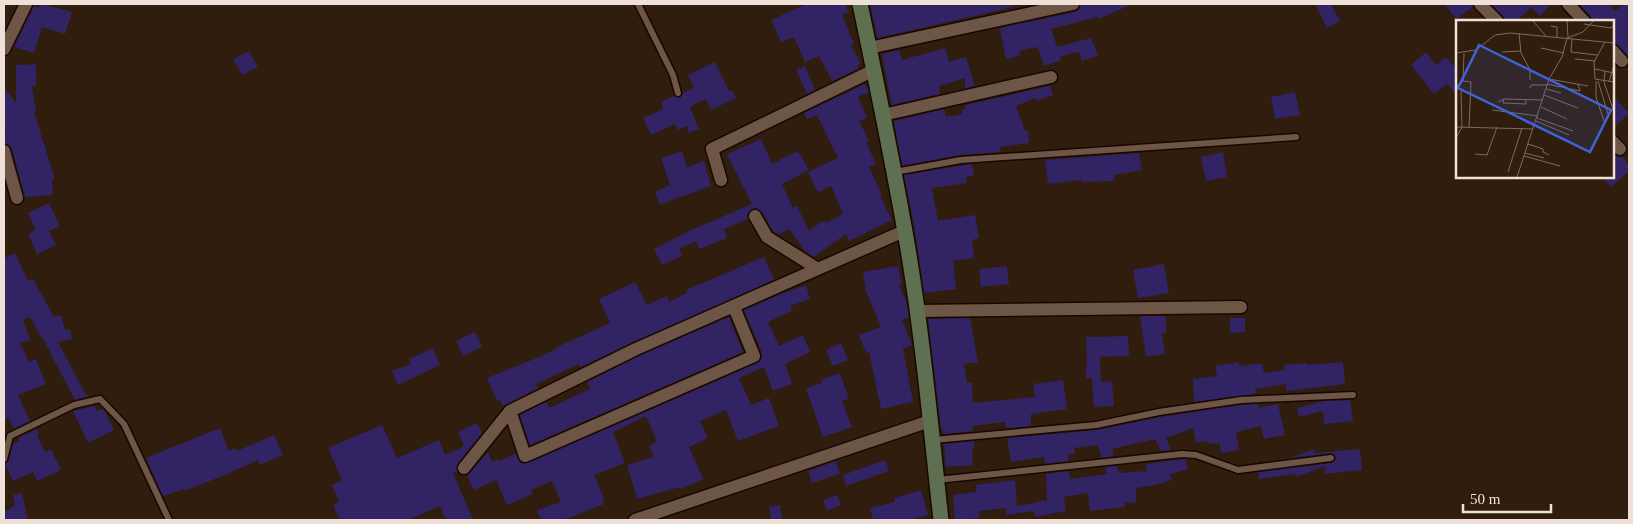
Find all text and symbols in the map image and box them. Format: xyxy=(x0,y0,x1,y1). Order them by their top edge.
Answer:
inset map xyxy=(1456,20,1613,178)
scale bar xyxy=(1463,482,1550,514)
text: 50 m xyxy=(1470,491,1501,507)

